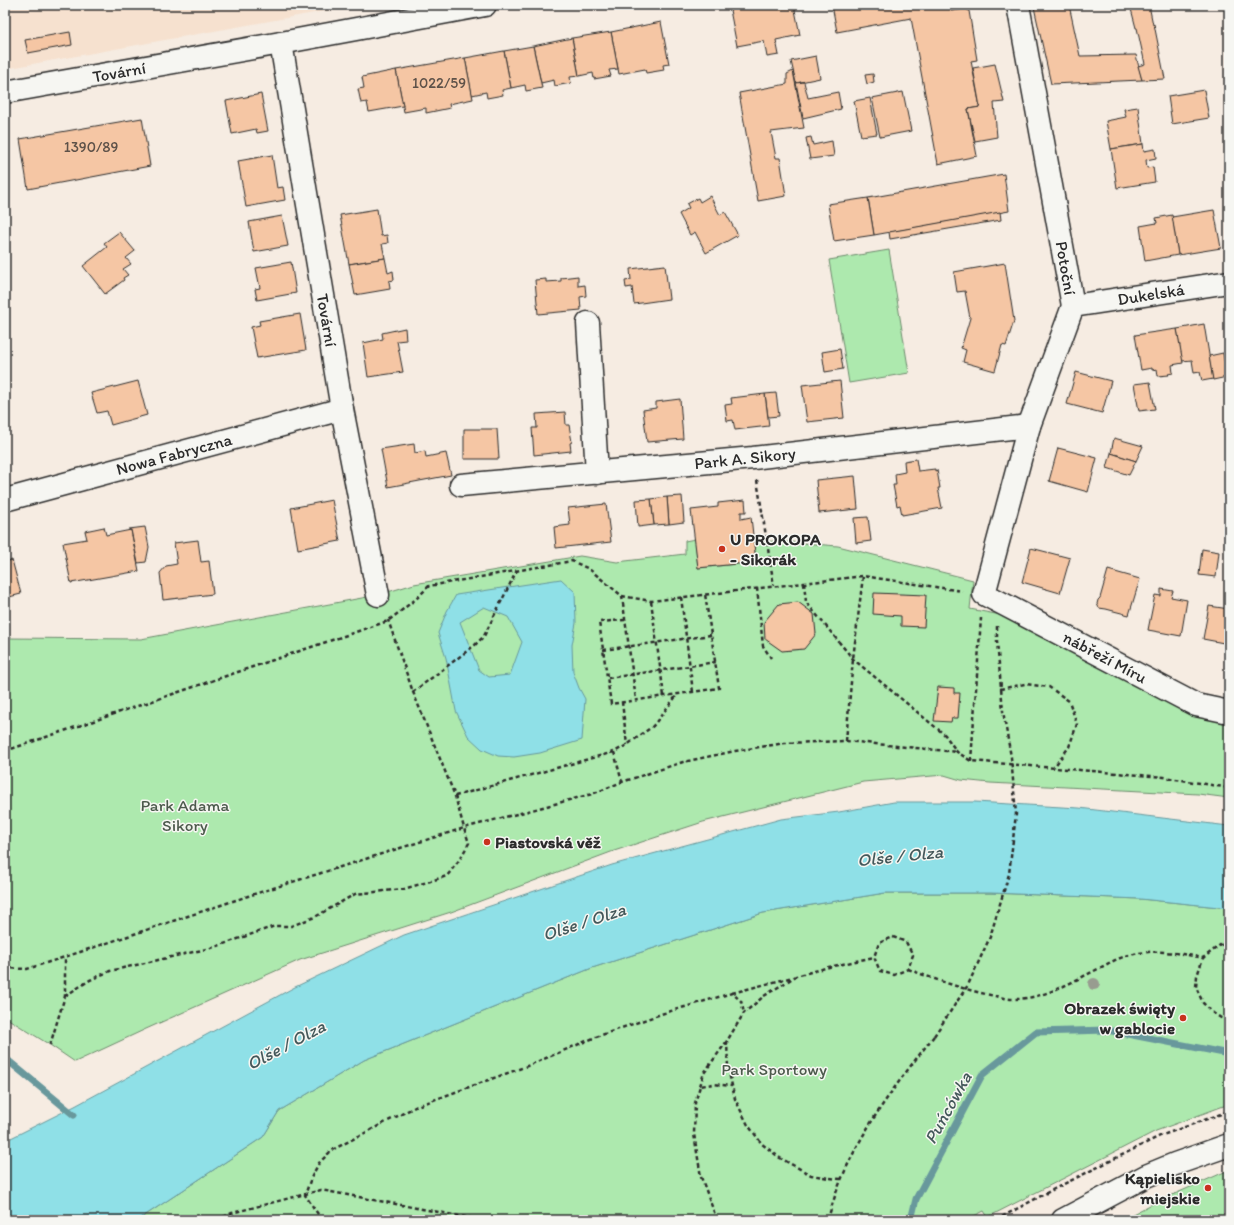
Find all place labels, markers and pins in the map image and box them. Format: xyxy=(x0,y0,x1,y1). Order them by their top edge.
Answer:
place label: U PROKOPA - Sikorák xyxy=(730,529,821,569)
marker: U PROKOPA - Sikorák xyxy=(717,544,727,554)
place label: Piastovská věž xyxy=(495,832,601,852)
marker: Piastovská věž xyxy=(482,837,492,847)
place label: Obrazek święty w gablocie xyxy=(1064,998,1176,1039)
marker: Obrazek święty w gablocie xyxy=(1178,1013,1188,1023)
place label: Kąpielisko miejskie xyxy=(1125,1168,1200,1209)
marker: Kąpielisko miejskie xyxy=(1203,1183,1213,1193)

